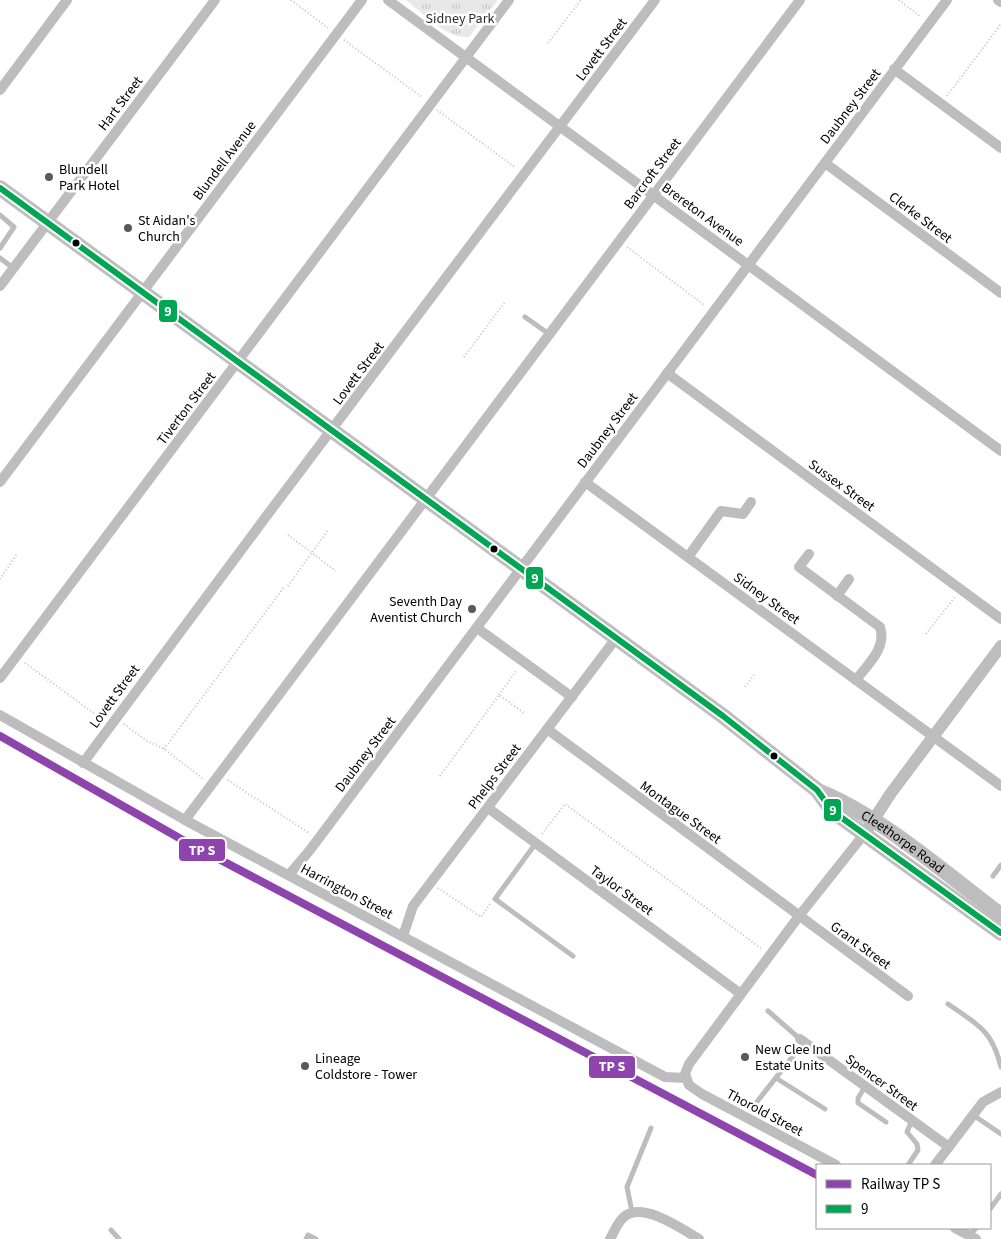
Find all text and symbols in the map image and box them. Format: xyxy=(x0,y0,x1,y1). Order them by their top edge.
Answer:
park label: Sidney Park xyxy=(426,9,495,29)
street label: Lovett Street xyxy=(571,14,632,85)
street label: Daubney Street xyxy=(816,64,886,149)
street label: Hart Street xyxy=(94,72,148,135)
street label: Blundell Avenue xyxy=(188,117,261,205)
street label: Barcroft Street xyxy=(619,133,686,214)
place label: Blundell Park Hotel xyxy=(59,160,120,196)
marker: Blundell Park Hotel xyxy=(43,171,55,183)
street label: Brereton Avenue xyxy=(657,178,748,251)
street label: Clerke Street xyxy=(884,187,957,248)
place label: St Aidan's Church xyxy=(138,211,195,247)
marker: St Aidan's Church xyxy=(122,222,134,234)
unlabelled marker xyxy=(71,238,81,248)
line badge: 9 xyxy=(158,299,178,323)
text: 9 xyxy=(164,302,172,322)
street label: Lovett Street xyxy=(328,338,389,409)
street label: Tiverton Street xyxy=(153,368,221,449)
street label: Daubney Street xyxy=(573,388,643,473)
street label: Sussex Street xyxy=(804,455,879,517)
unlabelled marker xyxy=(489,544,499,554)
line badge: 9 xyxy=(525,566,544,590)
street label: Sidney Street xyxy=(729,568,804,630)
text: 9 xyxy=(531,569,539,589)
place label: Seventh Day Aventist Church xyxy=(370,592,462,628)
marker: Seventh Day Aventist Church xyxy=(466,603,478,615)
street label: Lovett Street xyxy=(85,660,145,733)
street label: Daubney Street xyxy=(331,712,401,797)
street label: Phelps Street xyxy=(463,739,526,814)
unlabelled marker xyxy=(769,751,779,761)
street label: Montague Street xyxy=(636,776,726,849)
line badge: 9 xyxy=(823,798,842,822)
text: 9 xyxy=(829,801,837,821)
street label: Cleethorpe Road xyxy=(857,806,948,879)
line badge: TP S xyxy=(178,838,226,862)
text: TP S xyxy=(189,841,216,861)
street label: Harrington Street xyxy=(297,859,396,925)
street label: Taylor Street xyxy=(586,861,657,921)
street label: Grant Street xyxy=(826,917,895,975)
place label: New Clee Ind Estate Units xyxy=(755,1040,831,1076)
place label: Lineage Coldstore - Tower xyxy=(315,1049,417,1085)
street label: Spencer Street xyxy=(841,1050,922,1116)
marker: New Clee Ind Estate Units xyxy=(739,1051,751,1063)
line badge: TP S xyxy=(588,1055,636,1079)
text: TP S xyxy=(599,1057,626,1077)
marker: Lineage Coldstore - Tower xyxy=(299,1060,311,1072)
street label: Thorold Street xyxy=(723,1084,807,1142)
legend xyxy=(816,1164,991,1229)
text: Railway TP S xyxy=(861,1174,940,1195)
text: 9 xyxy=(861,1199,868,1220)

